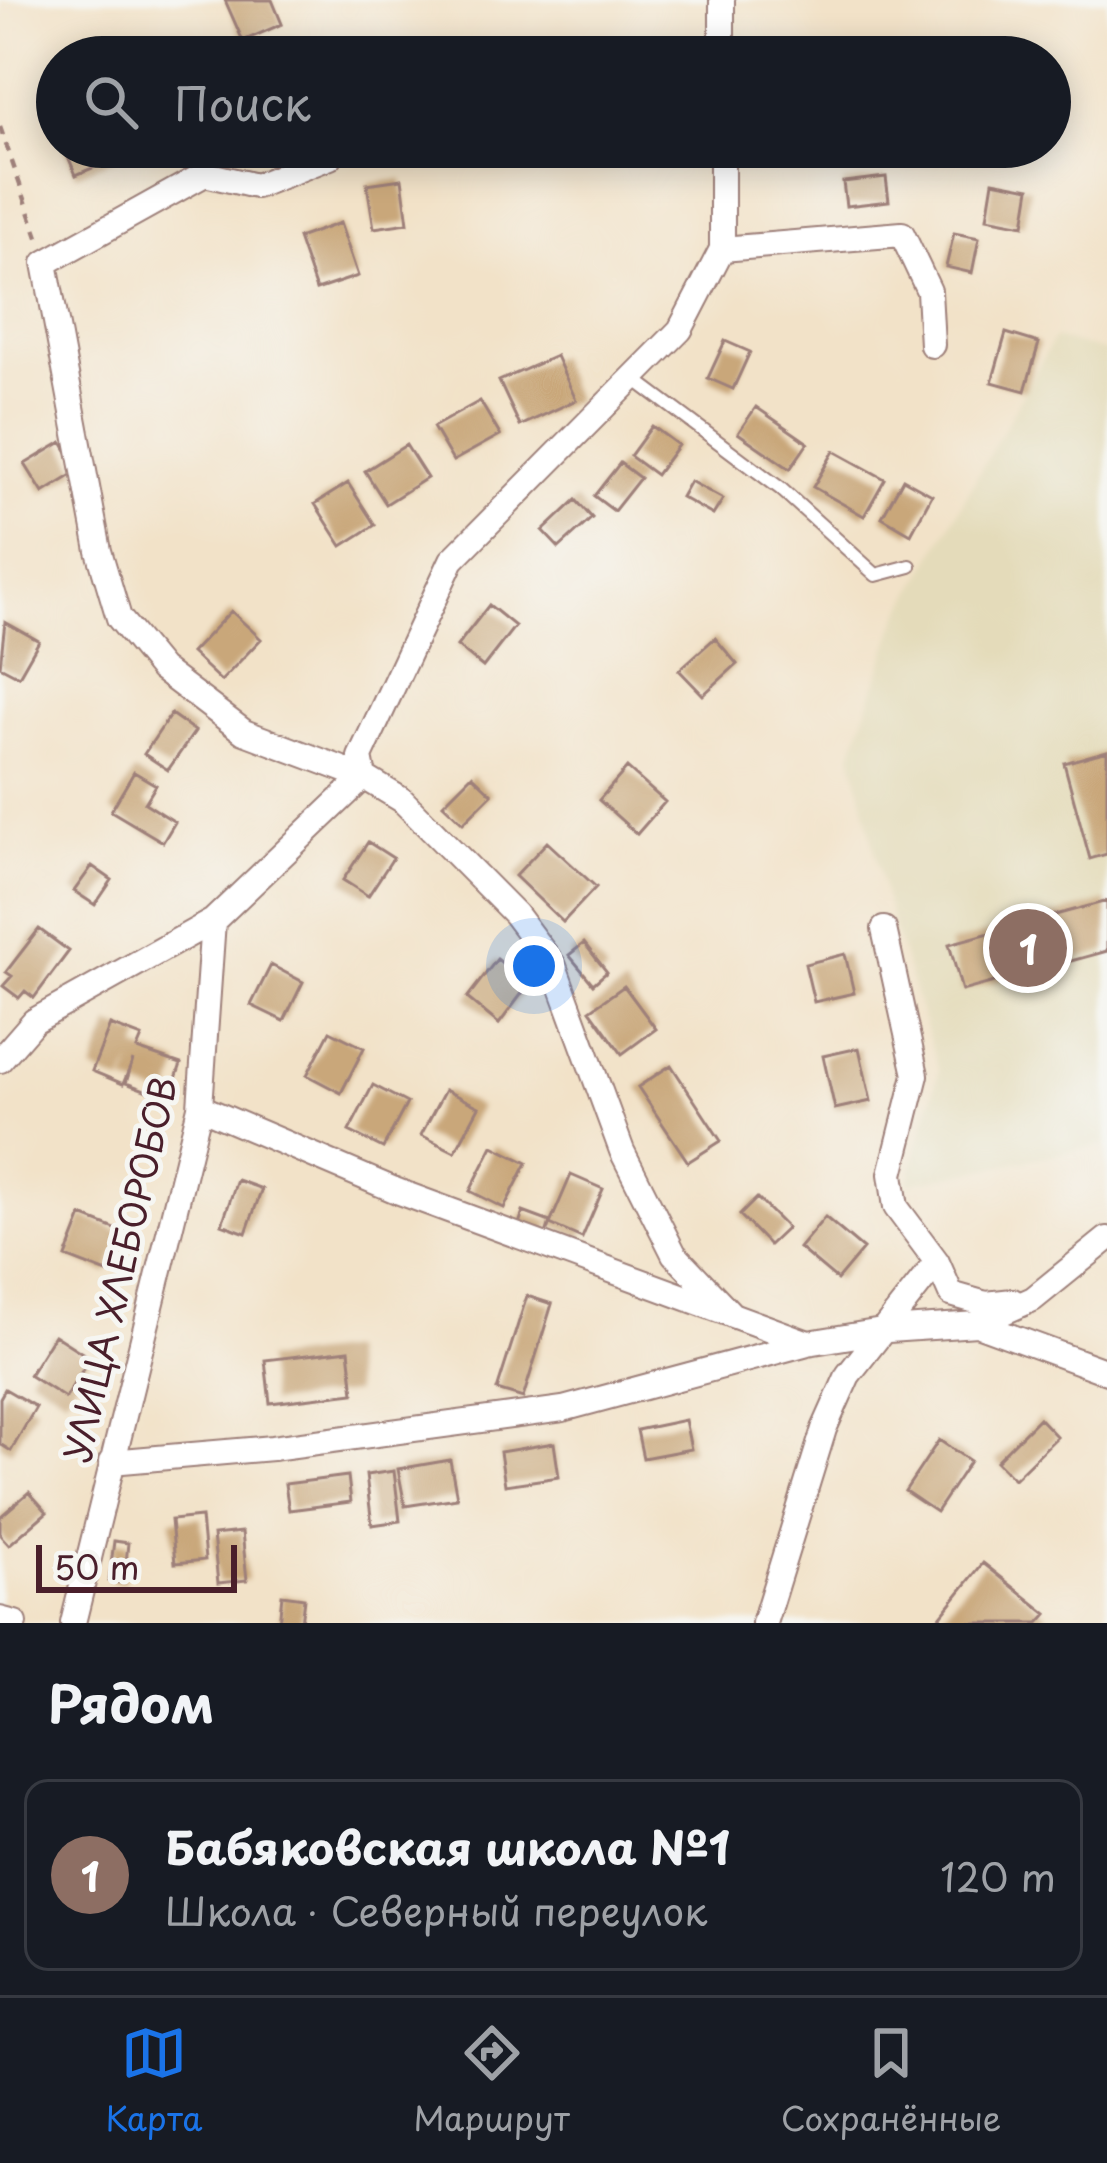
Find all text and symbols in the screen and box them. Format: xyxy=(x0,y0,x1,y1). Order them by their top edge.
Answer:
search box xyxy=(36,36,1071,168)
text: Поиск xyxy=(174,68,311,136)
icon: search xyxy=(78,69,144,135)
pin: 1 xyxy=(989,903,1067,993)
your location xyxy=(504,936,564,996)
street label: УЛИЦА ХЛЕБОРОБОВ xyxy=(48,1071,190,1467)
scale bar xyxy=(36,1539,237,1592)
text: 50 m xyxy=(54,1541,140,1591)
text: Рядом xyxy=(48,1663,214,1740)
text: Бабяковская школа №1 xyxy=(165,1812,730,1880)
text: 1 xyxy=(81,1846,99,1905)
text: 120 m xyxy=(940,1846,1056,1905)
text: Школа · Северный переулок xyxy=(165,1880,707,1939)
tab: Карта xyxy=(106,2020,202,2142)
tab: Маршрут xyxy=(414,2020,570,2142)
tab: Сохранённые xyxy=(781,2020,1001,2142)

